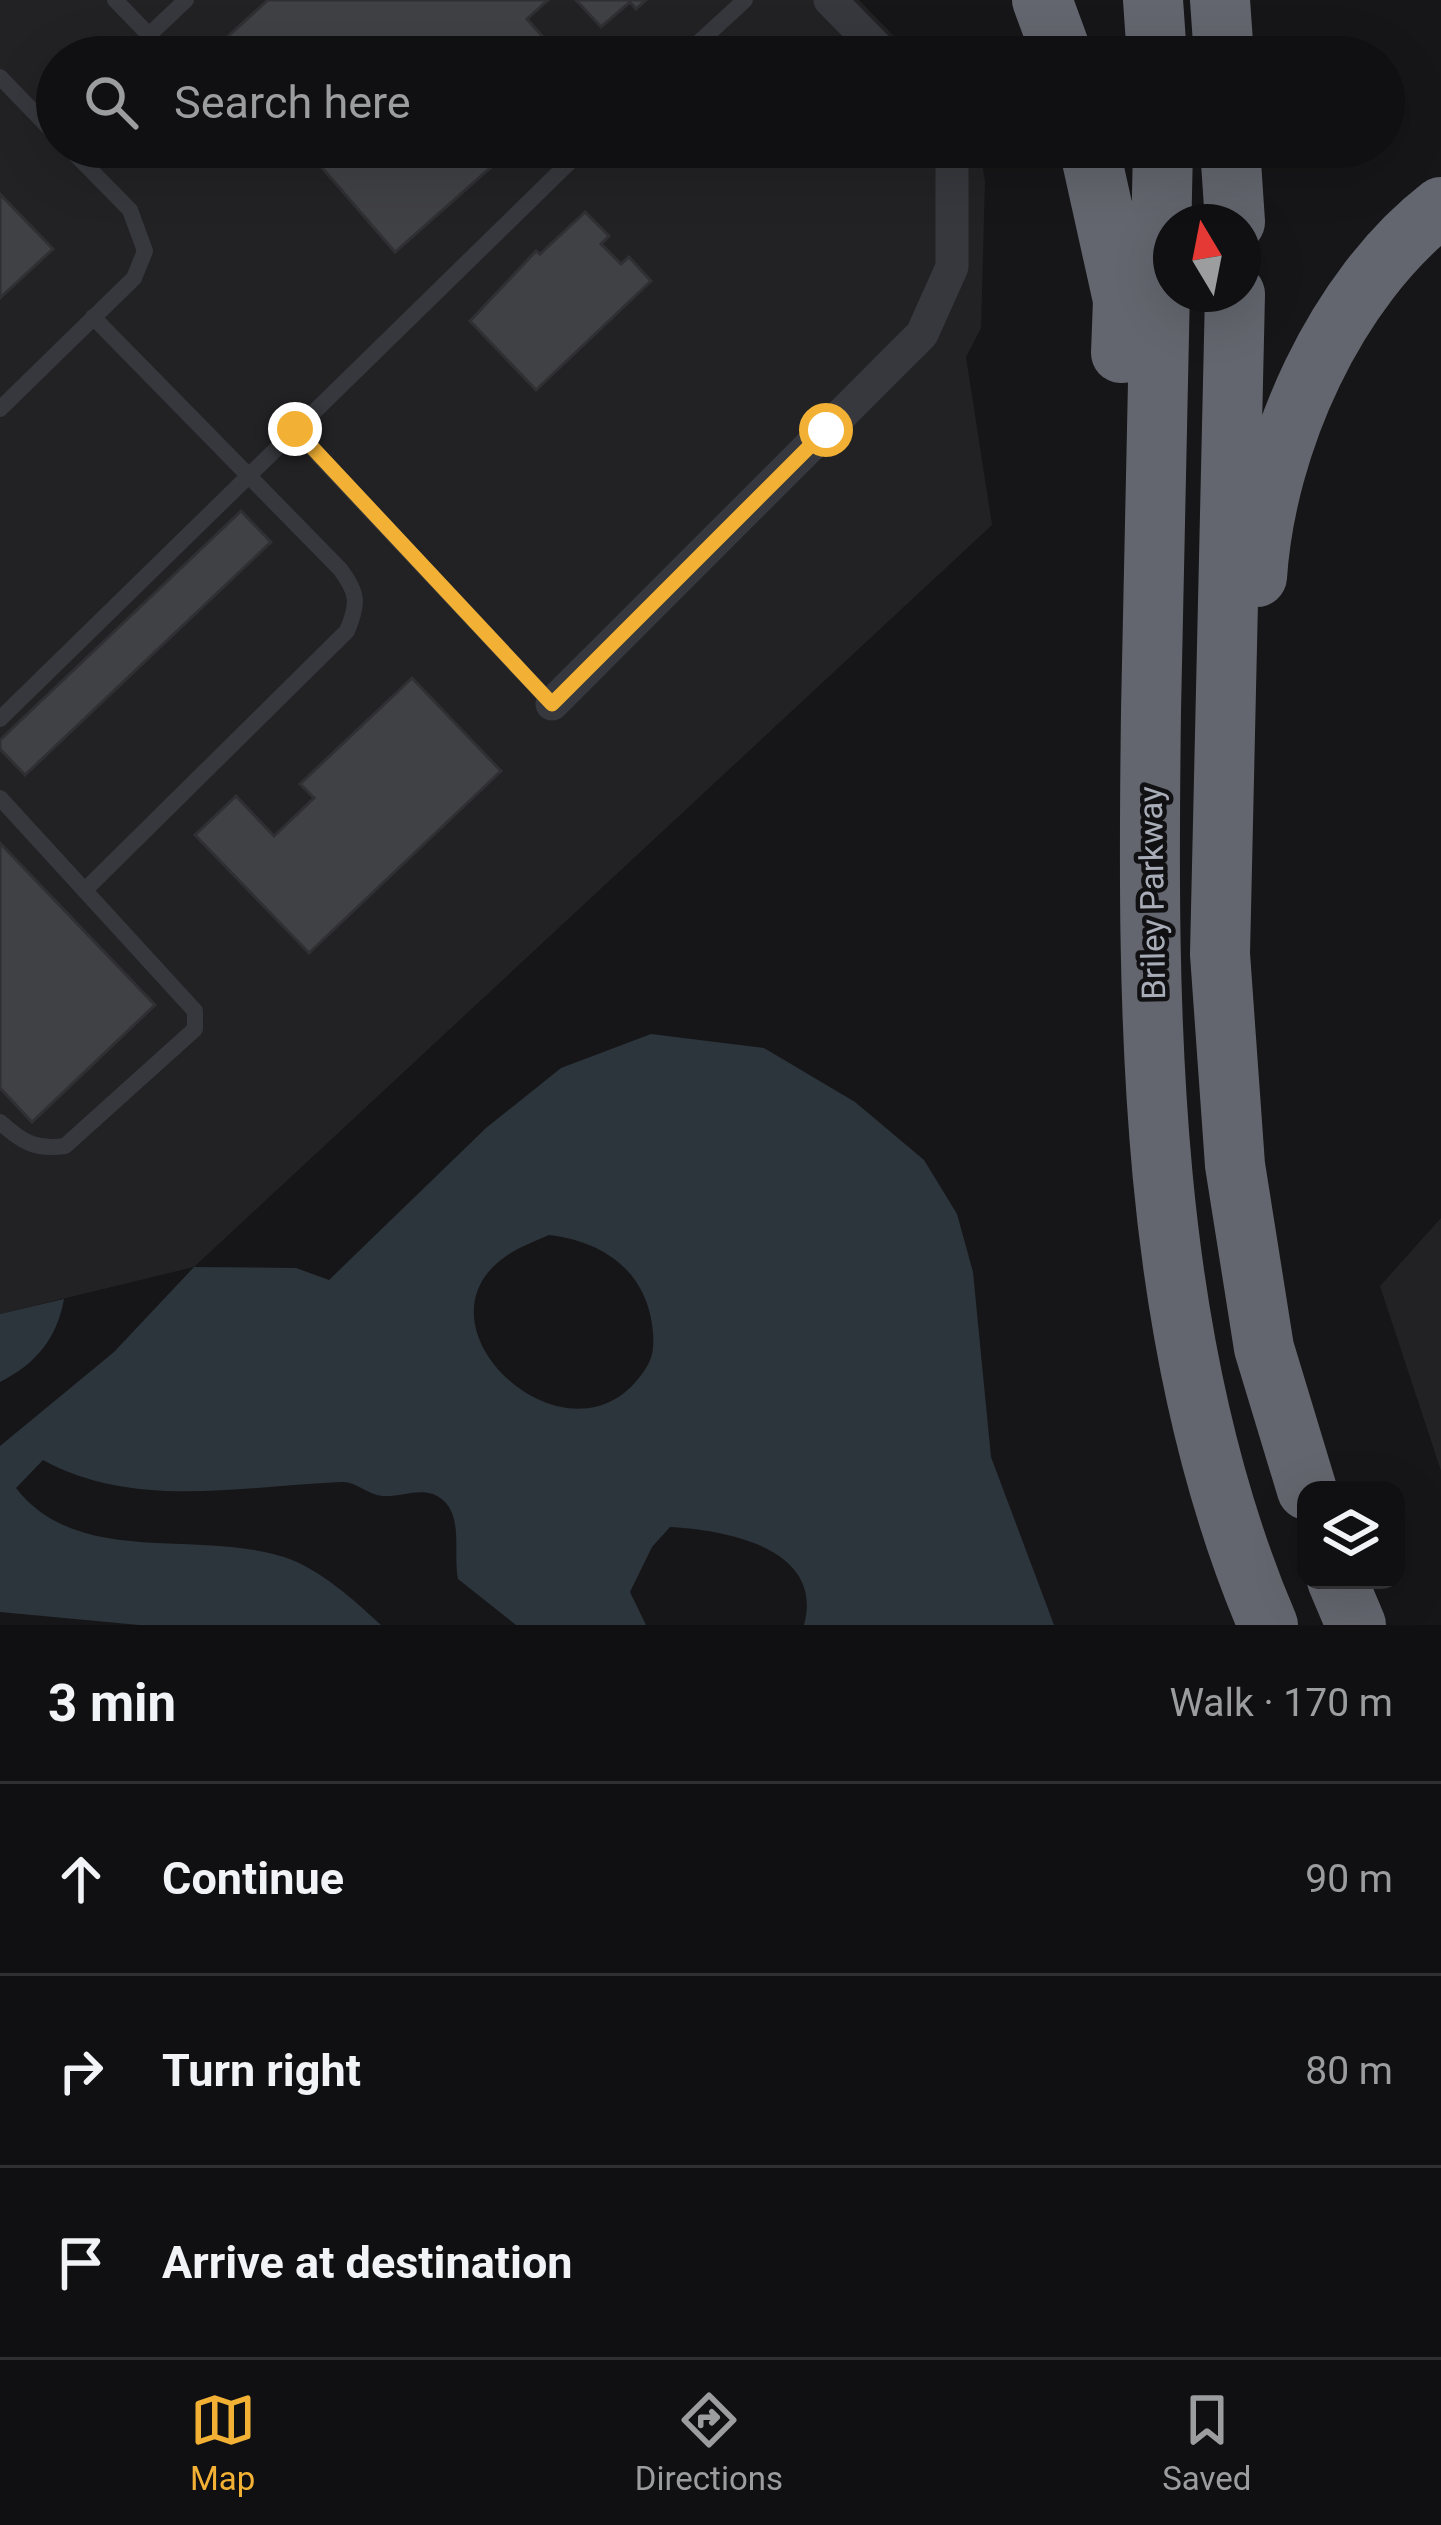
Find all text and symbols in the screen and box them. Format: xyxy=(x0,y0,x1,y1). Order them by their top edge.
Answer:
search box xyxy=(36,36,1405,168)
icon: search xyxy=(78,69,144,135)
text: Search here xyxy=(174,76,411,129)
north arrow xyxy=(1153,204,1261,312)
route end xyxy=(268,402,322,456)
route start xyxy=(799,403,853,457)
street label: Briley Parkway xyxy=(1131,786,1173,1000)
map controls xyxy=(1297,1481,1405,1589)
button: layers xyxy=(1297,1481,1405,1589)
text: 3 min xyxy=(48,1674,176,1733)
text: Walk · 170 m xyxy=(1169,1680,1393,1726)
icon: ahead xyxy=(48,1846,114,1912)
text: Continue xyxy=(162,1852,344,1905)
text: 90 m xyxy=(1305,1856,1393,1902)
icon: right xyxy=(48,2038,114,2104)
text: Turn right xyxy=(162,2044,361,2097)
text: 80 m xyxy=(1305,2048,1393,2094)
icon: arrive xyxy=(48,2230,114,2296)
text: Arrive at destination xyxy=(162,2236,573,2289)
tab: Map xyxy=(190,2387,256,2498)
tab: Directions xyxy=(635,2387,783,2498)
tab: Saved xyxy=(1162,2387,1251,2498)

